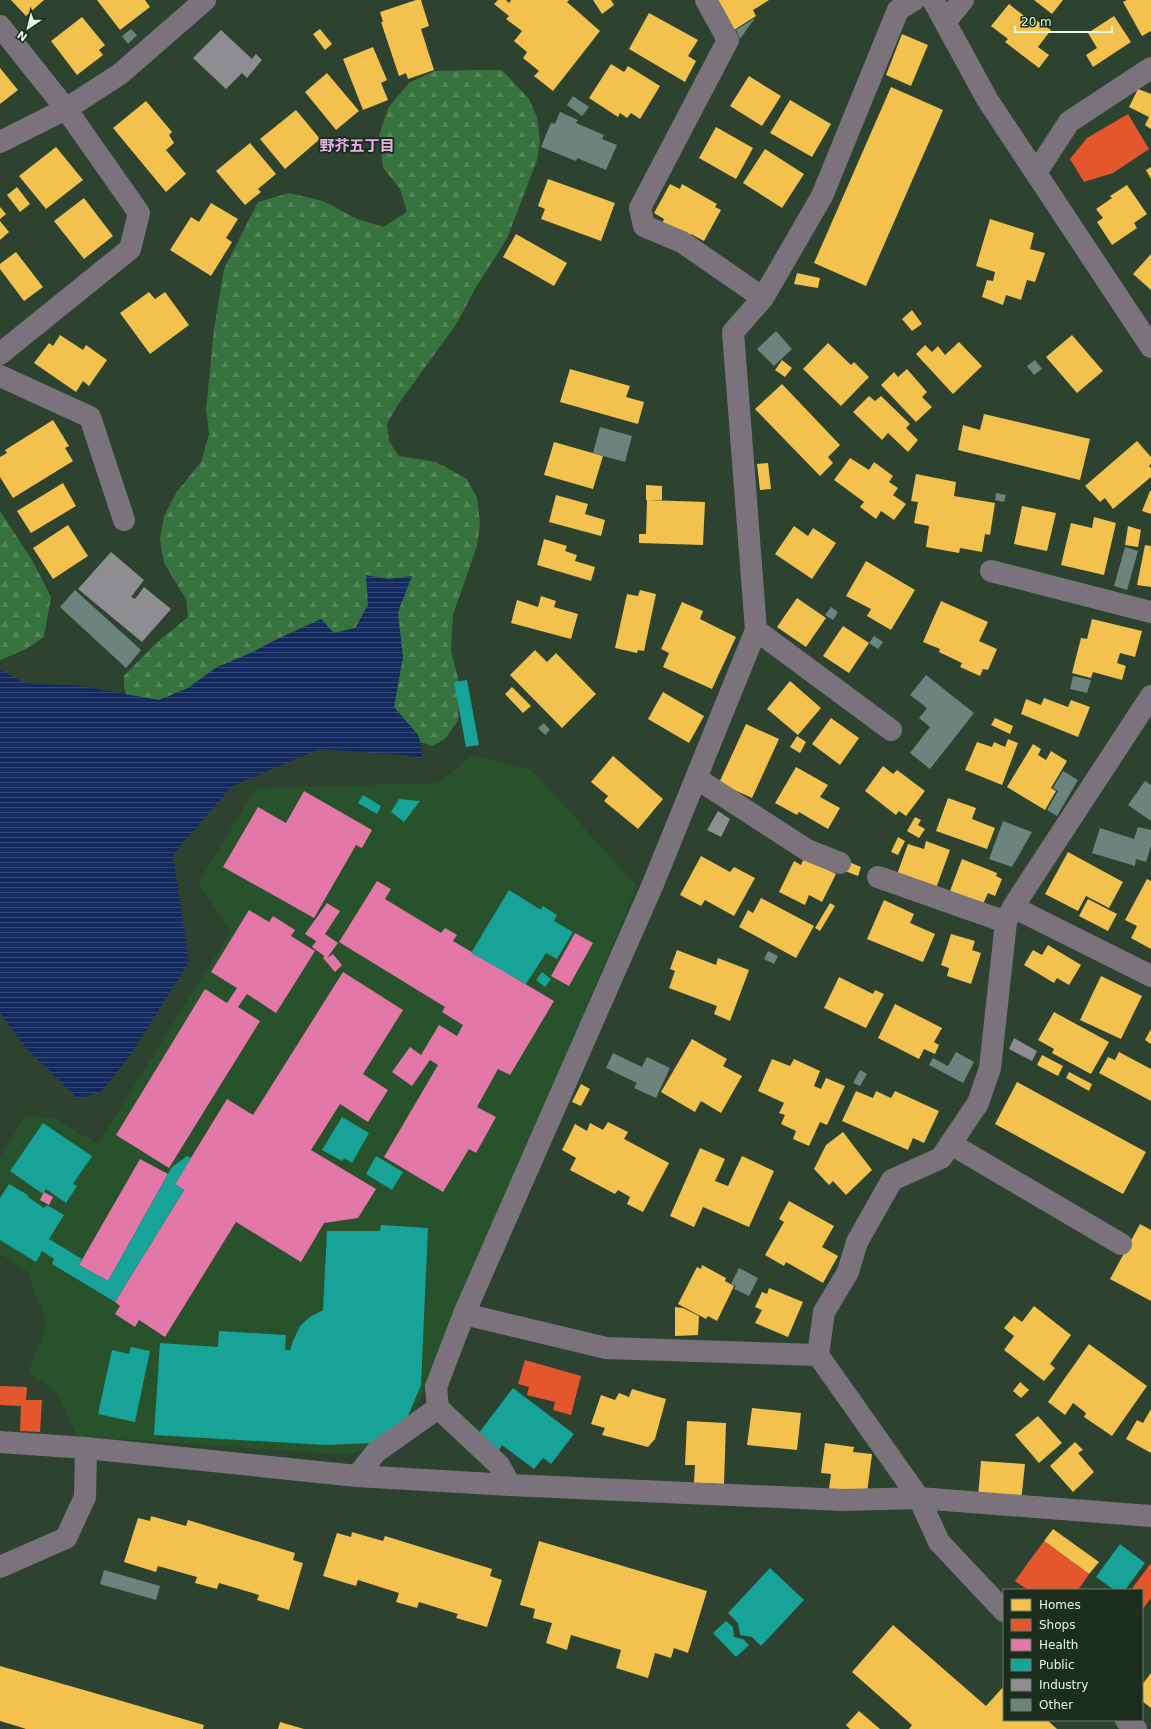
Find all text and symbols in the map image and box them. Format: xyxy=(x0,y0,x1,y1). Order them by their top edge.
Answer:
north arrow xyxy=(8,8,48,48)
scale bar xyxy=(1015,8,1112,34)
text: 20 m xyxy=(1021,15,1052,29)
text: N xyxy=(15,28,30,44)
district label: 野芥五丁目 xyxy=(319,137,395,155)
legend xyxy=(1003,1589,1143,1721)
text: Homes xyxy=(1039,1598,1081,1612)
text: Shops xyxy=(1039,1618,1075,1632)
text: Health xyxy=(1039,1638,1078,1652)
text: Public xyxy=(1039,1658,1075,1672)
text: Industry xyxy=(1039,1678,1088,1692)
text: Other xyxy=(1039,1698,1073,1712)

